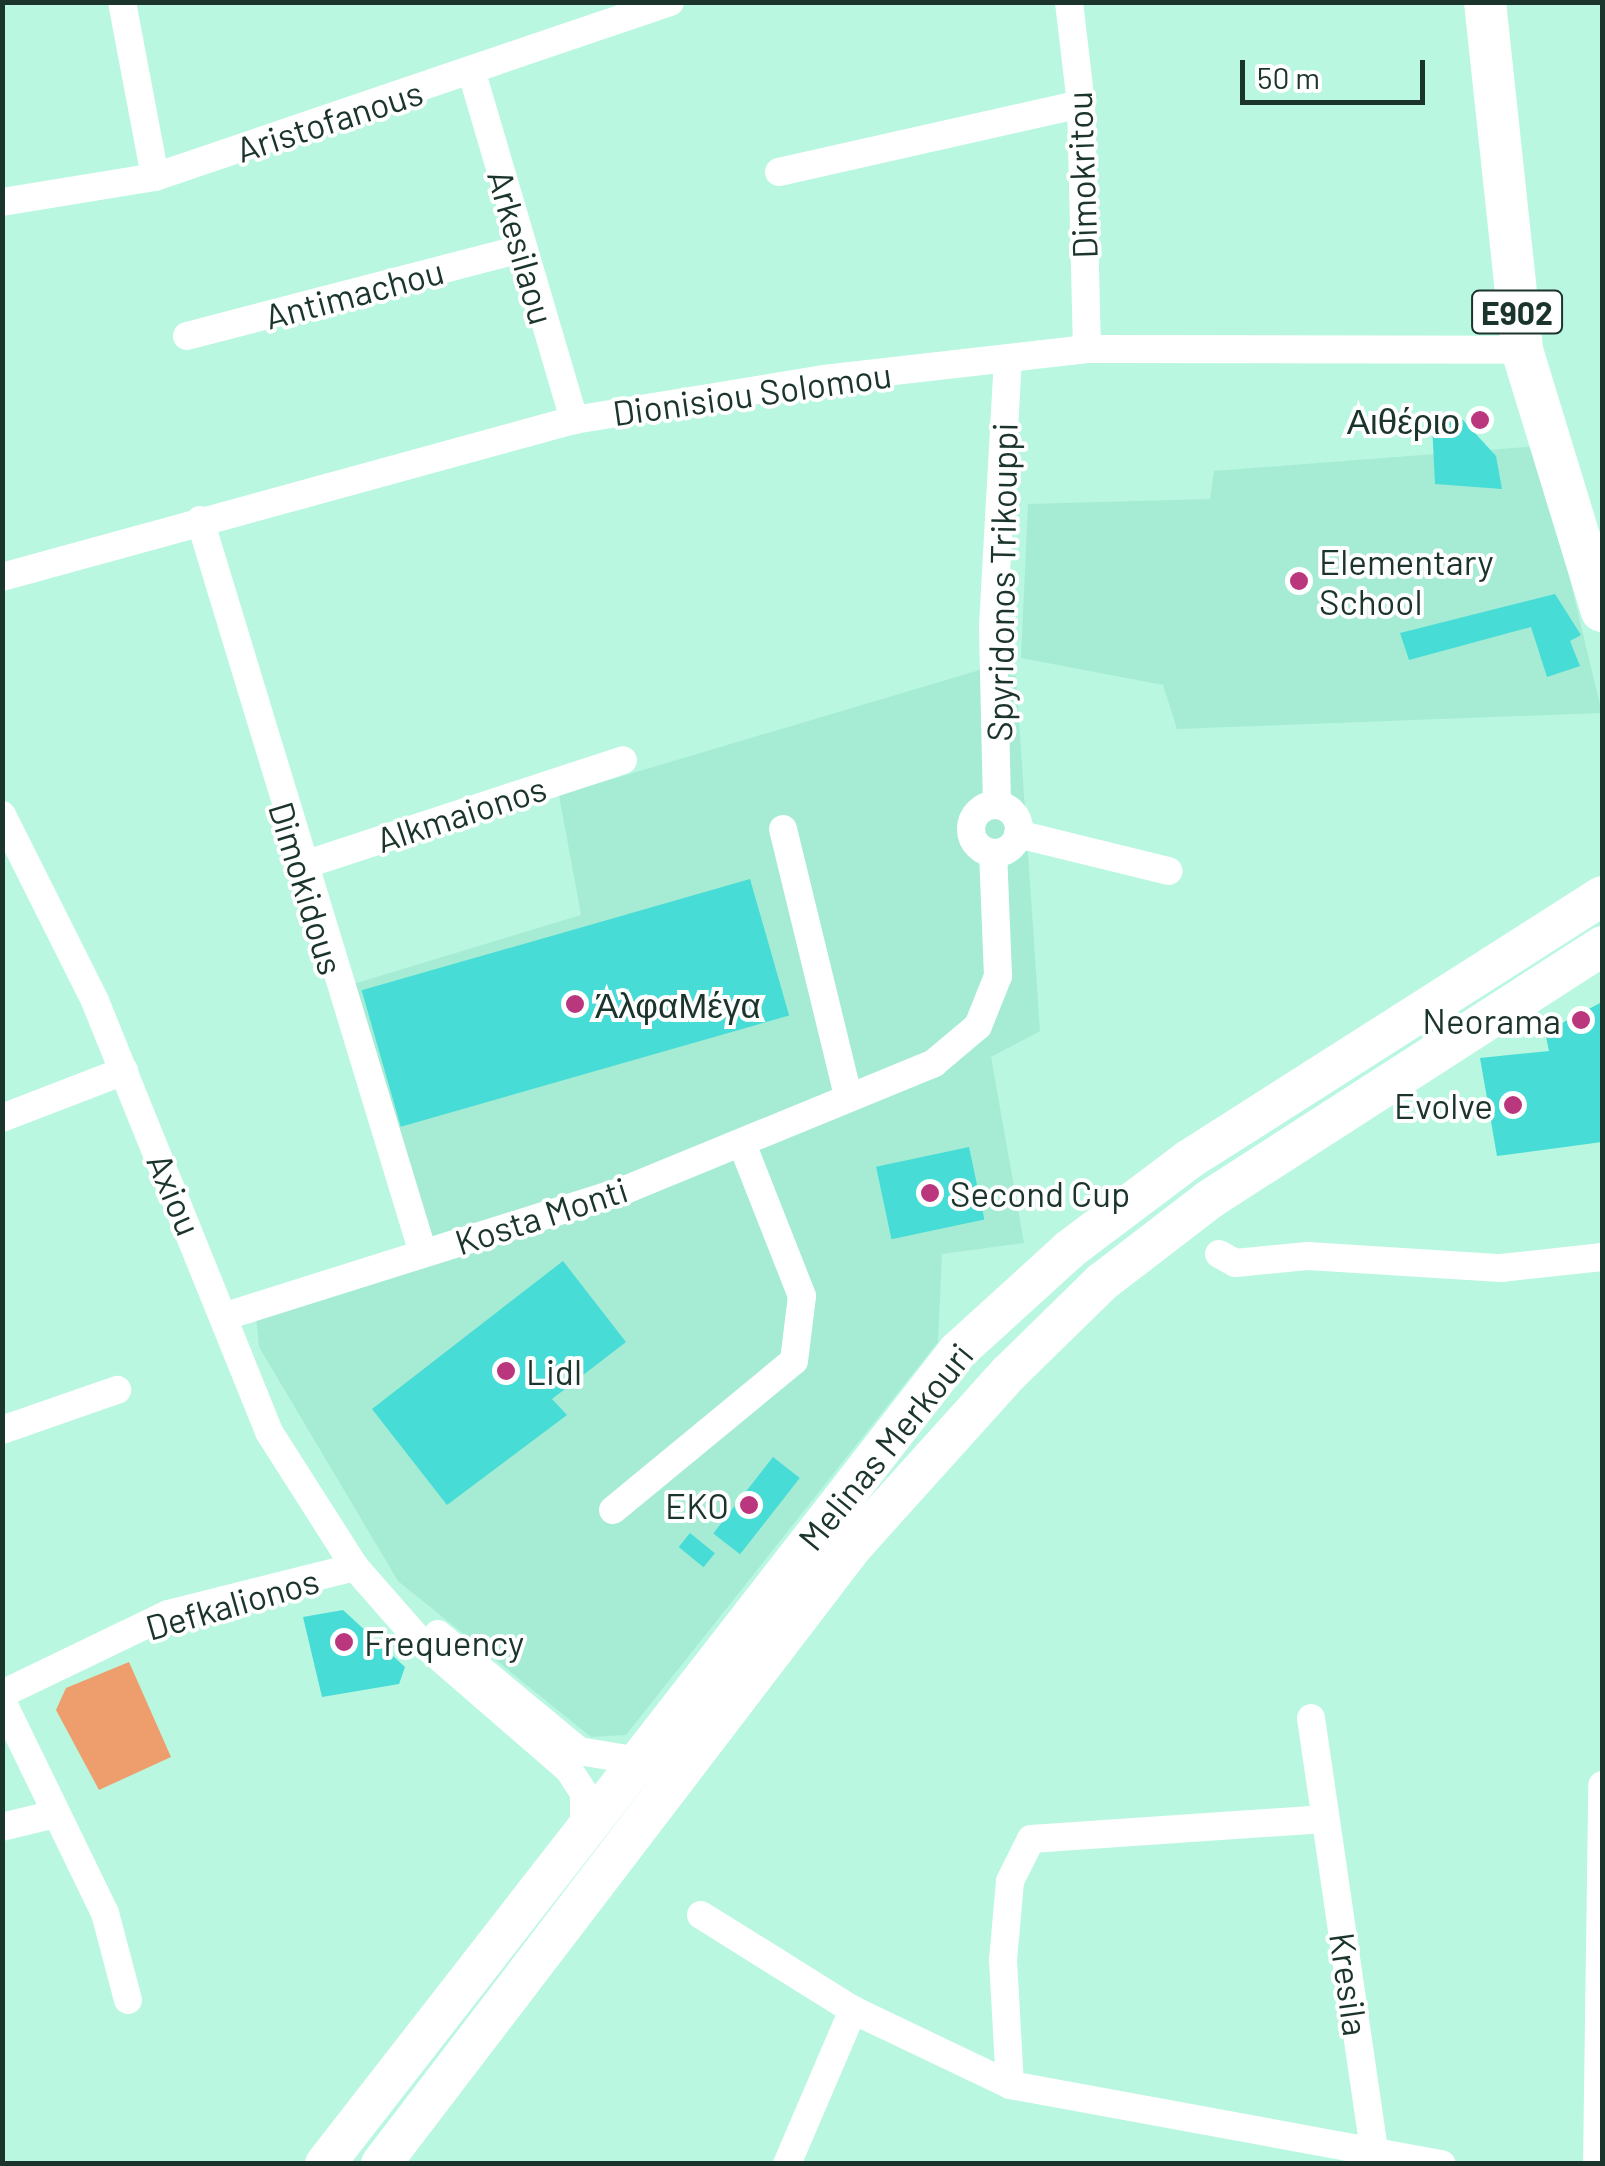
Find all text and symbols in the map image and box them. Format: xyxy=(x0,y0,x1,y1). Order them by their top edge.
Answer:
scale bar xyxy=(1245,40,1430,102)
text: 50 m xyxy=(1257,59,1320,95)
street label: Aristofanous xyxy=(230,70,428,170)
street label: Dimokritou xyxy=(1057,91,1105,259)
street label: Arkesilaou xyxy=(480,165,564,329)
street label: Antimachou xyxy=(260,249,448,337)
road number: E902 xyxy=(1470,285,1564,339)
street label: Dionisiou Solomou xyxy=(610,353,894,433)
place label: Αιθέριο xyxy=(1347,399,1460,441)
marker: Αιθέριο xyxy=(1469,409,1491,431)
street label: Spyridonos Trikouppi xyxy=(977,422,1025,742)
place label: Elementary School xyxy=(1319,540,1494,622)
marker: Elementary School xyxy=(1288,570,1310,592)
street label: Alkmaionos xyxy=(371,766,551,860)
street label: Dimokidous xyxy=(261,796,353,980)
place label: ΆλφαΜέγα xyxy=(595,983,761,1025)
marker: ΆλφαΜέγα xyxy=(564,993,586,1015)
place label: Neorama xyxy=(1422,999,1561,1041)
marker: Neorama xyxy=(1570,1009,1592,1031)
place label: Evolve xyxy=(1394,1084,1493,1126)
marker: Evolve xyxy=(1502,1094,1524,1116)
street label: Axiou xyxy=(139,1147,211,1241)
street label: Kosta Monti xyxy=(449,1167,633,1263)
place label: Second Cup xyxy=(950,1172,1130,1214)
marker: Second Cup xyxy=(919,1182,941,1204)
street label: Melinas Merkouri xyxy=(789,1334,981,1558)
place label: Lidl xyxy=(526,1350,582,1392)
marker: Lidl xyxy=(495,1360,517,1382)
place label: EKO xyxy=(665,1484,729,1526)
marker: EKO xyxy=(738,1494,760,1516)
street label: Defkalionos xyxy=(141,1558,323,1648)
place label: Frequency xyxy=(364,1621,524,1663)
marker: Frequency xyxy=(333,1631,355,1653)
street label: Kresila xyxy=(1322,1930,1378,2038)

